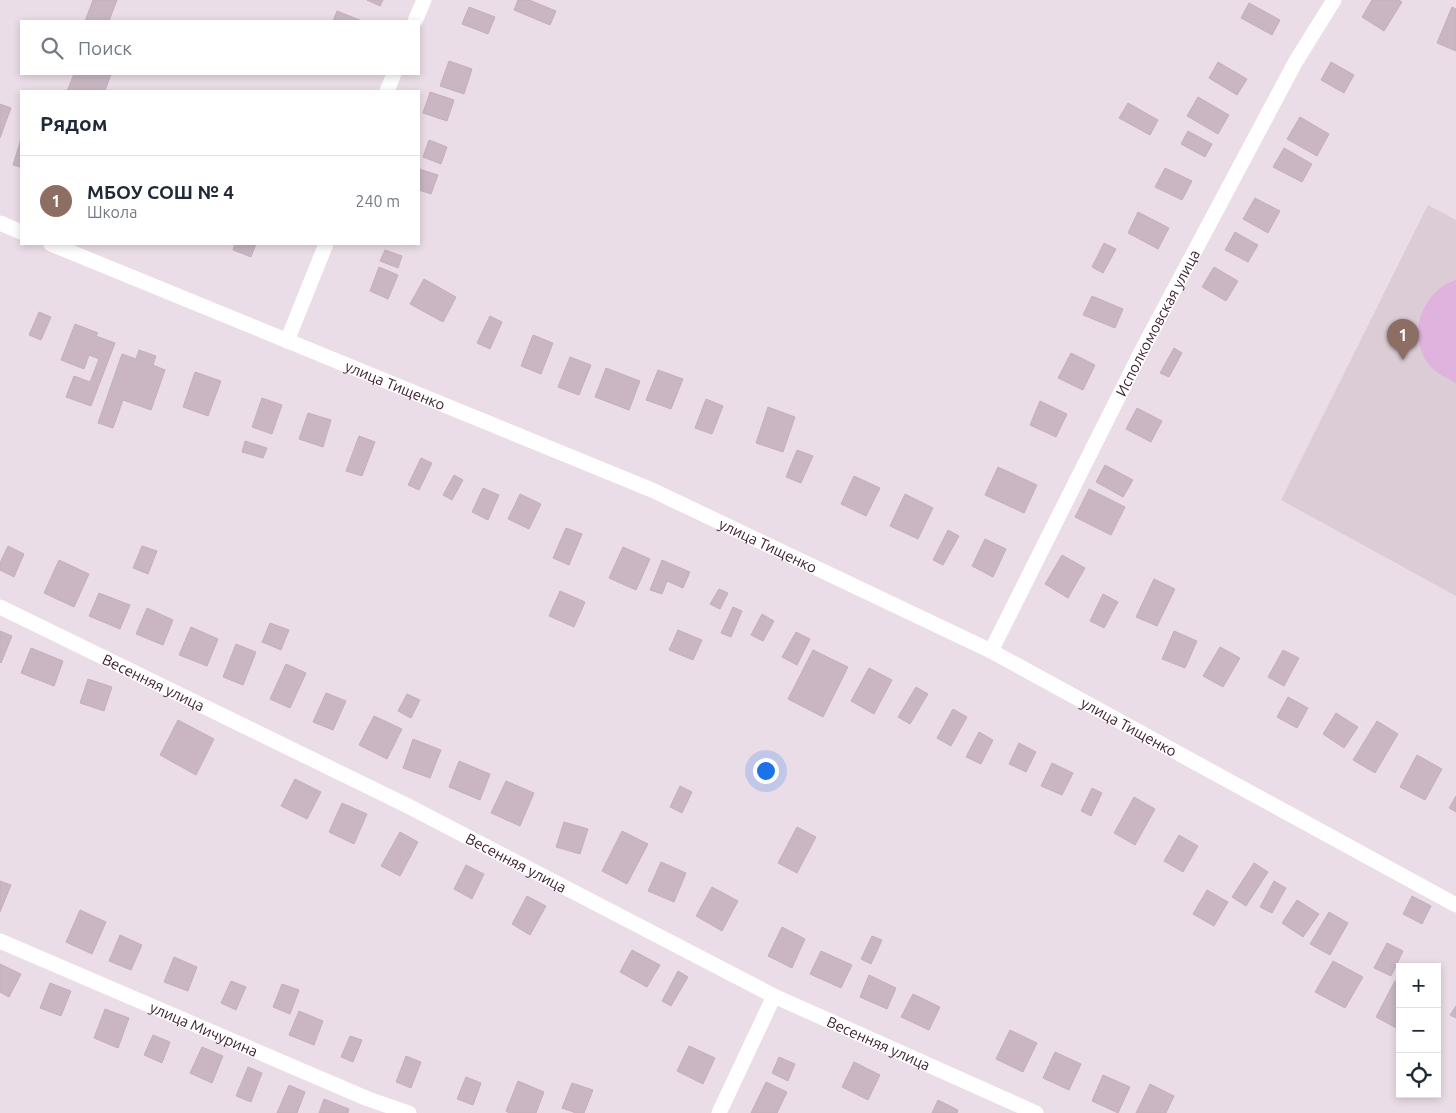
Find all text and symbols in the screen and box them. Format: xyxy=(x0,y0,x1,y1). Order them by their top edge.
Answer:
search box xyxy=(20,20,420,75)
icon: search xyxy=(38,34,66,62)
text: Поиск xyxy=(78,37,132,59)
text: Рядом xyxy=(40,111,108,135)
text: МБОУ СОШ № 4 xyxy=(87,181,234,203)
text: 1 xyxy=(51,192,61,210)
text: 240 m xyxy=(355,192,400,210)
text: Школа xyxy=(87,203,137,221)
street label: Исполкомовская улица xyxy=(1112,246,1203,399)
pin: 1 xyxy=(1387,319,1419,360)
street label: улица Тищенко xyxy=(343,357,448,413)
street label: улица Тищенко xyxy=(716,515,820,576)
street label: Весенняя улица xyxy=(100,650,207,714)
street label: улица Тищенко xyxy=(1078,693,1180,759)
your location xyxy=(753,758,779,784)
street label: Весенняя улица xyxy=(463,829,570,895)
map controls xyxy=(1396,963,1441,1098)
button: + xyxy=(1396,963,1441,1008)
street label: улица Мичурина xyxy=(147,998,261,1059)
button: − xyxy=(1396,1008,1441,1053)
street label: Весенняя улица xyxy=(824,1012,933,1073)
button: locate xyxy=(1396,1053,1441,1098)

